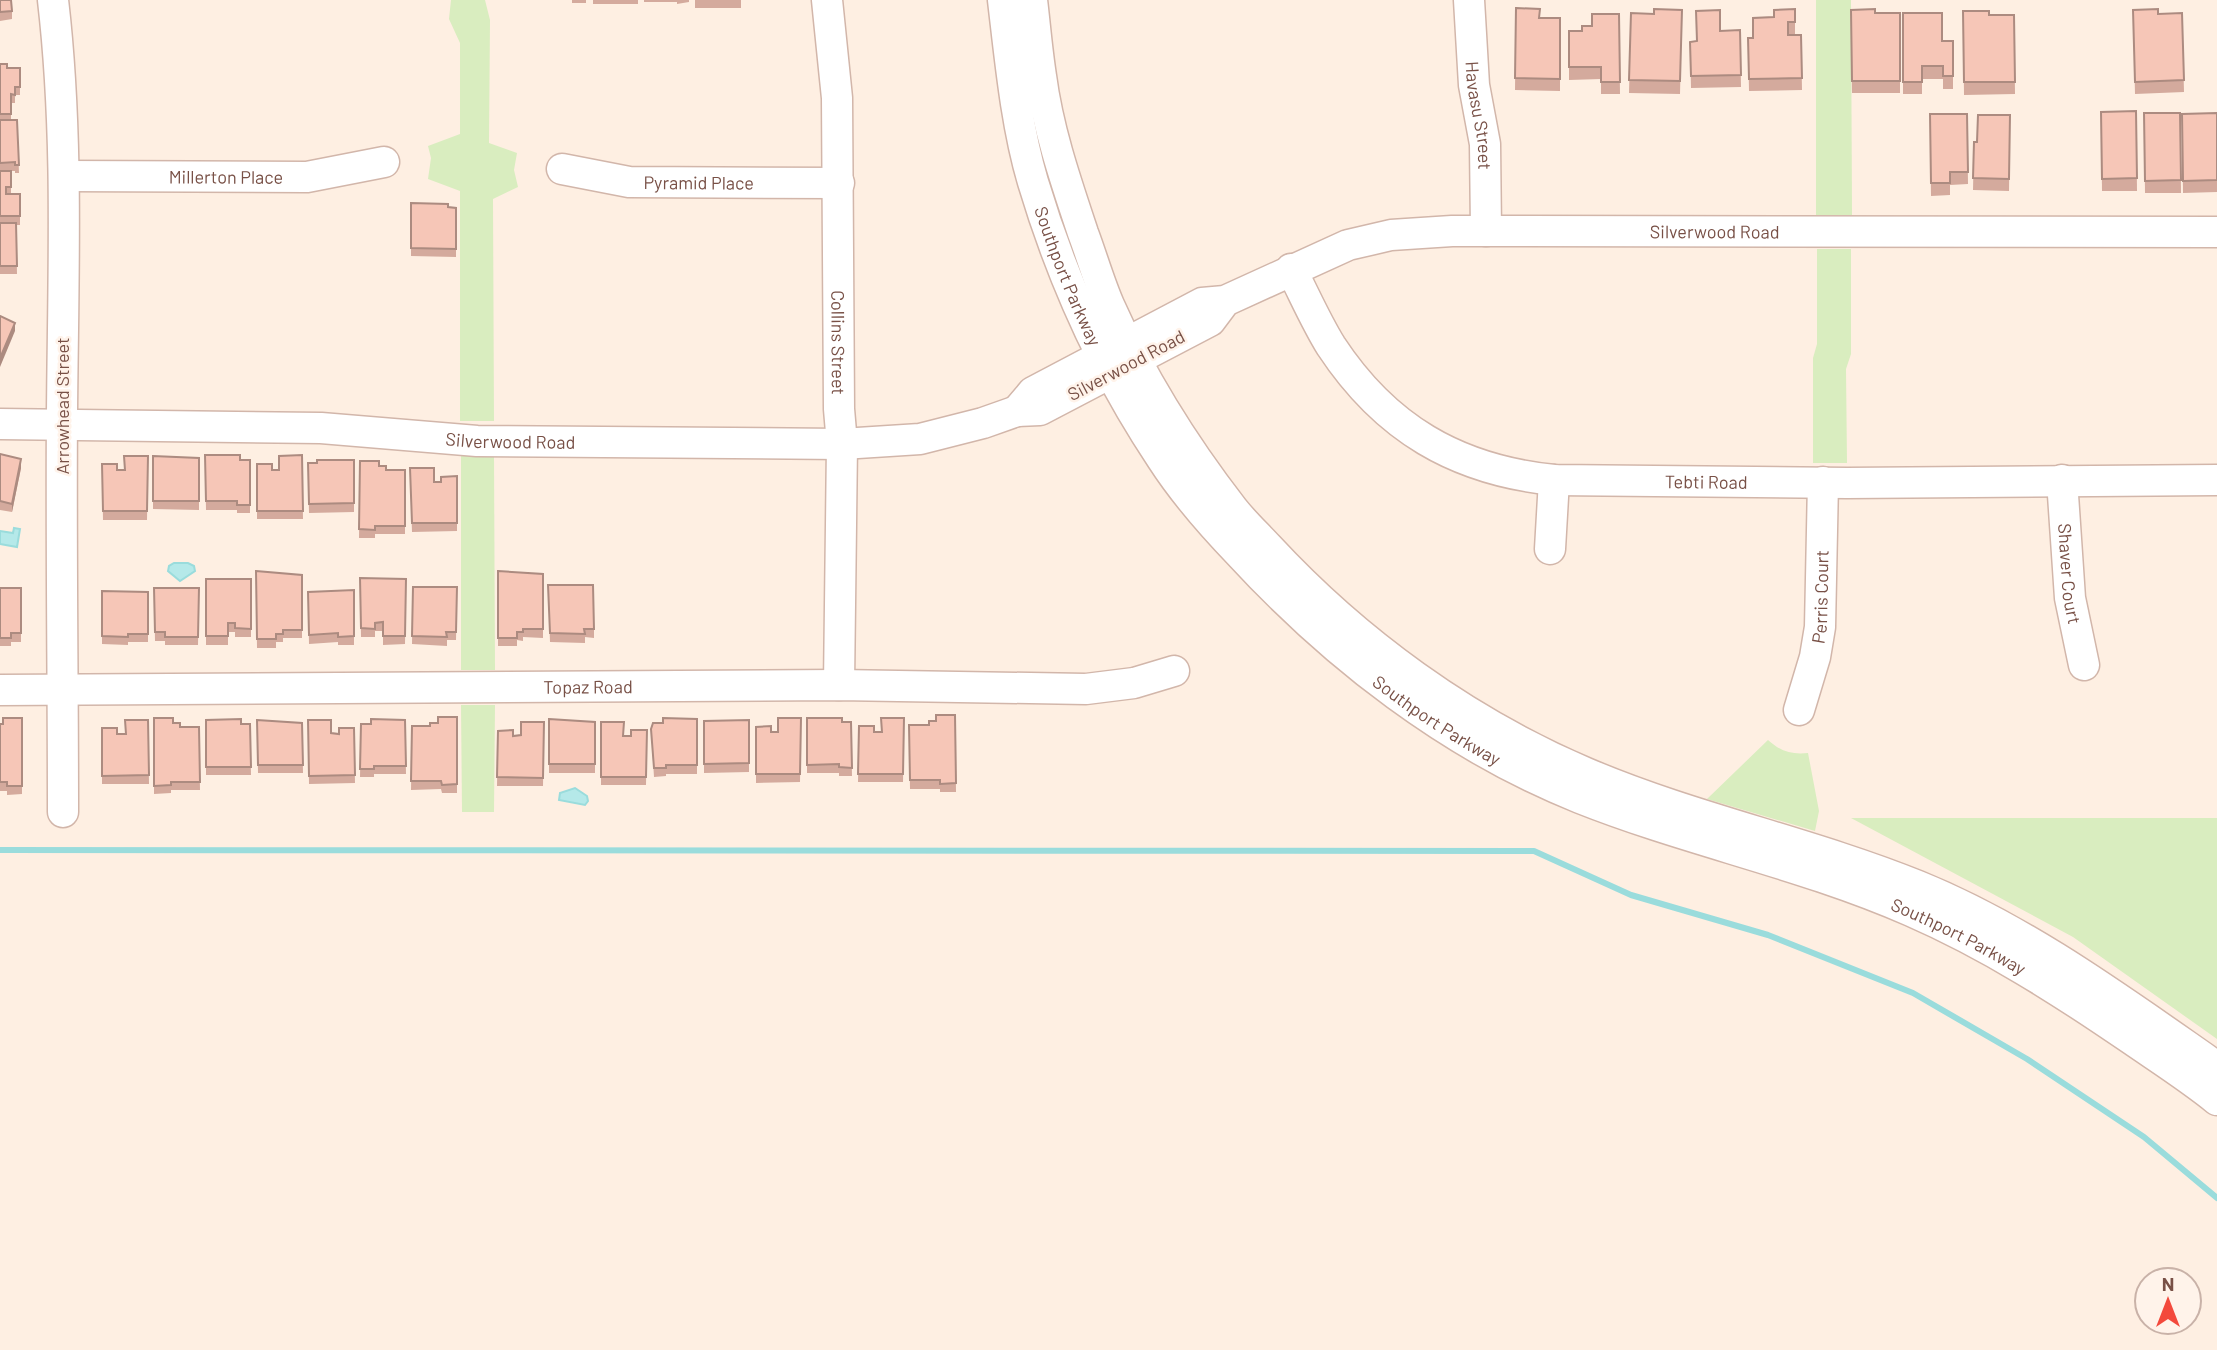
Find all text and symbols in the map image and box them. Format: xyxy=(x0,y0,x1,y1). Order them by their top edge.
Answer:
street label: Havasu Street xyxy=(1462,60,1496,170)
street label: Millerton Place xyxy=(169,165,283,188)
street label: Pyramid Place xyxy=(643,171,754,194)
street label: Southport Parkway xyxy=(1030,203,1106,349)
street label: Silverwood Road xyxy=(1650,220,1780,242)
street label: Collins Street xyxy=(827,290,850,395)
street label: Silverwood Road xyxy=(1064,325,1188,405)
street label: Arrowhead Street xyxy=(51,337,73,475)
street label: Silverwood Road xyxy=(445,427,575,453)
street label: Tebti Road xyxy=(1665,470,1748,493)
street label: Shaver Court xyxy=(2054,523,2086,626)
street label: Perris Court xyxy=(1806,550,1833,645)
street label: Southport Parkway xyxy=(1369,670,1505,770)
street label: Topaz Road xyxy=(543,675,633,698)
street label: Southport Parkway xyxy=(1888,893,2030,979)
north arrow xyxy=(2133,1266,2203,1336)
text: N xyxy=(2162,1272,2174,1295)

